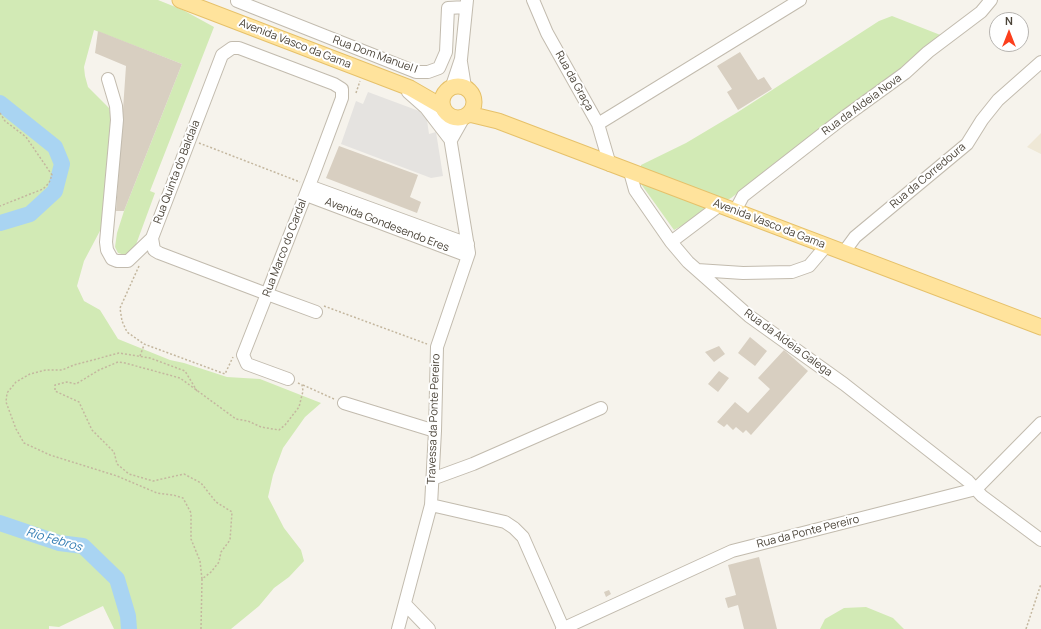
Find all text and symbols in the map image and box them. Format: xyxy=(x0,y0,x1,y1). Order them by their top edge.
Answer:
north arrow xyxy=(989,12,1029,52)
text: N xyxy=(1005,13,1013,28)
street label: Avenida Vasco da Gama xyxy=(237,17,353,71)
street label: Rua Dom Manuel I xyxy=(331,34,419,76)
street label: Rua da Graça xyxy=(552,49,596,113)
street label: Rua da Aldeia Nova xyxy=(820,72,904,138)
street label: Rua Quinta do Baldaia xyxy=(151,118,203,226)
street label: Rua da Corredoura xyxy=(888,141,968,211)
street label: Avenida Gondesendo Eres xyxy=(323,195,451,255)
street label: Rua Marco do Cardal xyxy=(260,197,310,299)
street label: Avenida Vasco da Gama xyxy=(711,197,827,251)
street label: Rua da Aldeia Galega xyxy=(741,307,835,379)
street label: Travessa da Ponte Pereiro xyxy=(425,353,443,485)
street label: Rua da Ponte Pereiro xyxy=(755,513,861,551)
water label: Rio Febros xyxy=(24,525,84,555)

